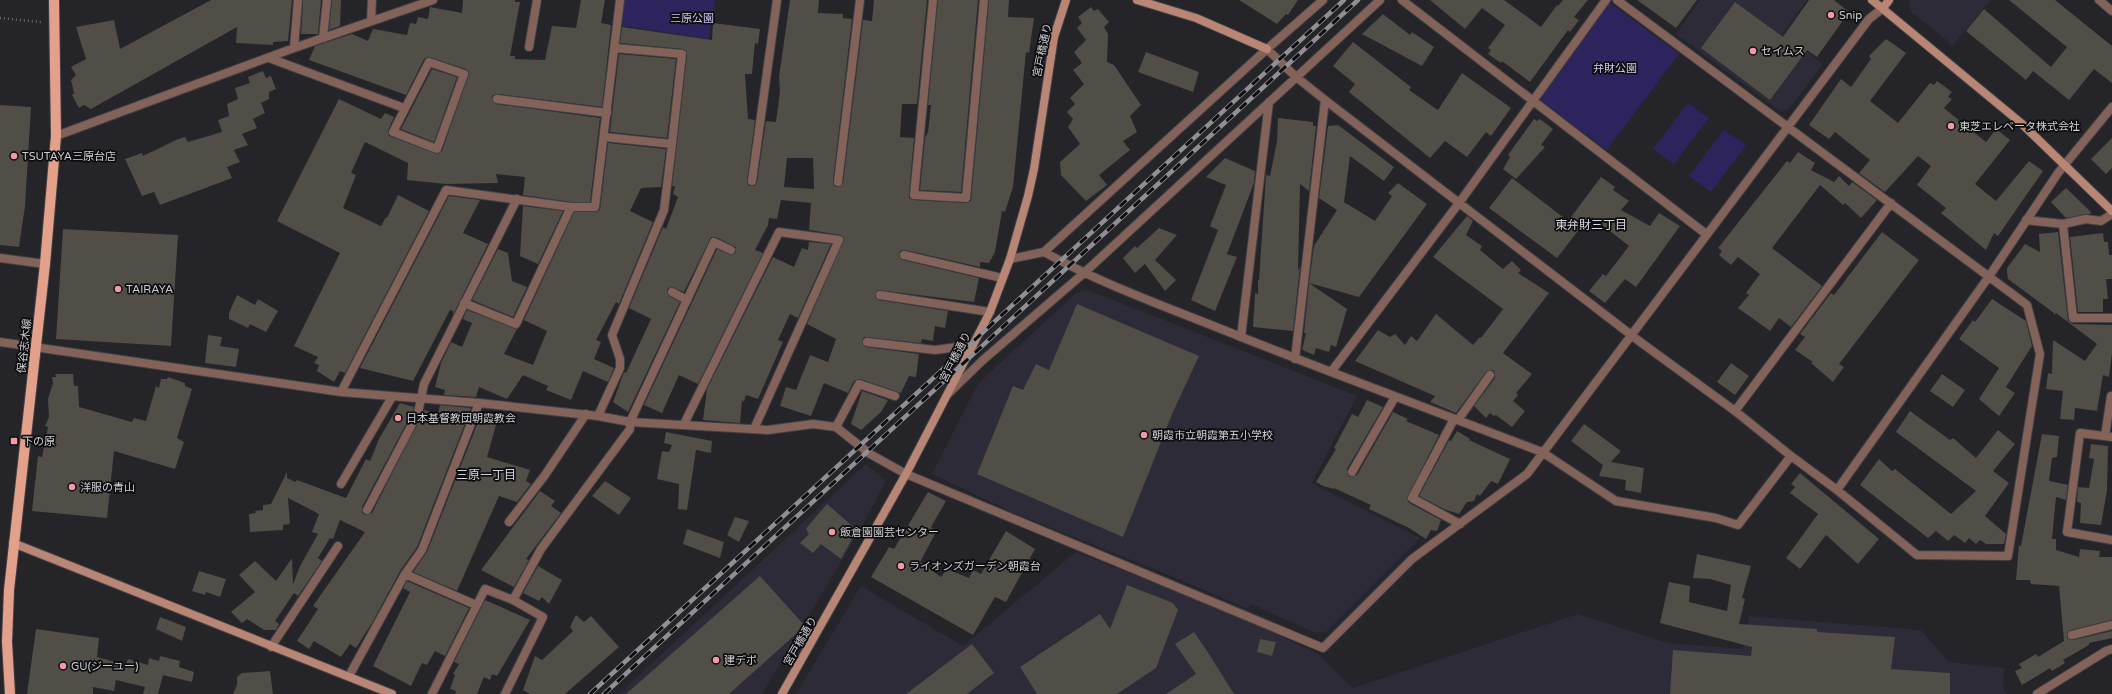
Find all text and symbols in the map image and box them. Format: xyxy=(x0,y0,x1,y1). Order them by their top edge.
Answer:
place label: Snip xyxy=(1839,9,1862,22)
marker: Snip xyxy=(1826,10,1836,20)
park label: 三原公園 xyxy=(670,12,714,25)
street label: 宮戸橋通り xyxy=(1030,22,1055,78)
place label: セイムス xyxy=(1761,45,1805,58)
marker: セイムス xyxy=(1748,46,1758,56)
park label: 弁財公園 xyxy=(1593,62,1637,75)
place label: 東芝エレベータ株式会社 xyxy=(1959,120,2080,133)
marker: 東芝エレベータ株式会社 xyxy=(1946,121,1956,131)
place label: TSUTAYA三原台店 xyxy=(22,150,116,163)
marker: TSUTAYA三原台店 xyxy=(9,151,19,161)
district label: 東弁財三丁目 xyxy=(1555,218,1627,232)
place label: TAIRAYA xyxy=(126,283,173,296)
marker: TAIRAYA xyxy=(113,284,123,294)
street label: 保谷志木線 xyxy=(15,318,34,374)
street label: 宮戸橋通り xyxy=(937,330,974,385)
place label: 日本基督教団朝霞教会 xyxy=(406,412,516,425)
marker: 日本基督教団朝霞教会 xyxy=(393,413,403,423)
place label: 朝霞市立朝霞第五小学校 xyxy=(1152,429,1273,442)
marker: 朝霞市立朝霞第五小学校 xyxy=(1139,430,1149,440)
place label: 下の原 xyxy=(22,435,55,448)
marker: 下の原 xyxy=(9,436,19,446)
district label: 三原一丁目 xyxy=(456,468,516,482)
place label: 洋服の青山 xyxy=(80,481,135,494)
marker: 洋服の青山 xyxy=(67,482,77,492)
place label: 飯倉園園芸センター xyxy=(840,526,939,539)
marker: 飯倉園園芸センター xyxy=(827,527,837,537)
place label: ライオンズガーデン朝霞台 xyxy=(909,560,1041,573)
marker: ライオンズガーデン朝霞台 xyxy=(896,561,906,571)
street label: 宮戸橋通り xyxy=(781,614,820,668)
place label: 建デポ xyxy=(724,654,757,667)
marker: 建デポ xyxy=(711,655,721,665)
place label: GU(ジーユー) xyxy=(71,660,139,673)
marker: GU(ジーユー) xyxy=(58,661,68,671)

